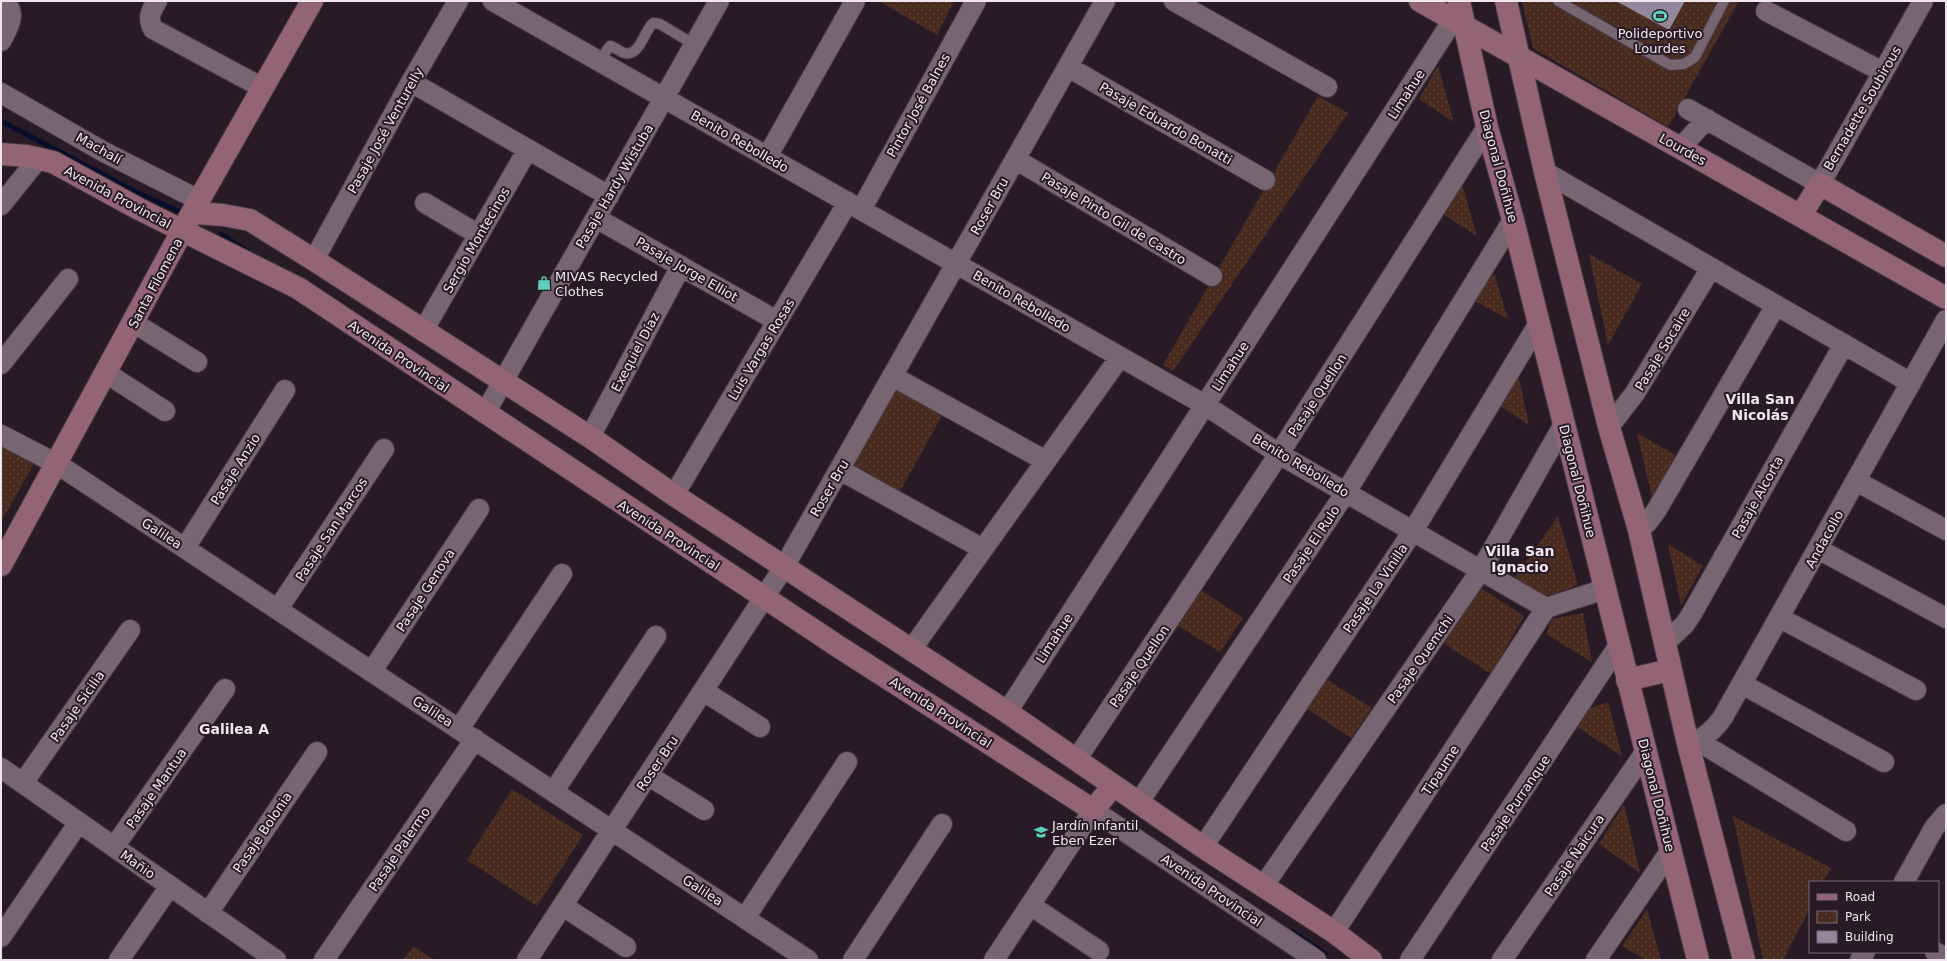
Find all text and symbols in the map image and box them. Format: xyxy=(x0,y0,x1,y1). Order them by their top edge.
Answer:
sports icon: Polideportivo Lourdes xyxy=(1652,8,1668,24)
place label: Polideportivo Lourdes xyxy=(1618,26,1702,56)
street label: Bernadette Soubirous xyxy=(1821,43,1904,173)
street label: Pintor José Balnes xyxy=(884,51,953,160)
street label: Pasaje José Venturelly xyxy=(344,64,427,196)
street label: Limahue xyxy=(1385,67,1428,122)
street label: Pasaje Eduardo Bonatti xyxy=(1097,79,1235,168)
street label: Benito Rebolledo xyxy=(688,107,791,175)
street label: Diagonal Doñihue xyxy=(1476,108,1521,224)
street label: Pasaje Hardy Wistuba xyxy=(573,121,656,251)
street label: Machalí xyxy=(73,130,124,167)
street label: Lourdes xyxy=(1657,130,1709,169)
street label: Avenida Provincial xyxy=(62,163,174,232)
street label: Pasaje Pinto Gil de Castro xyxy=(1039,169,1189,268)
street label: Roser Bru xyxy=(968,175,1011,237)
street label: Sergio Montecinos xyxy=(440,185,513,296)
street label: Pasaje Jorge Elliot xyxy=(633,234,740,305)
street label: Santa Filomena xyxy=(125,235,186,331)
street label: Benito Rebolledo xyxy=(970,267,1073,335)
place label: MIVAS Recycled Clothes xyxy=(555,269,658,299)
shop icon: MIVAS Recycled Clothes xyxy=(536,275,552,291)
street label: Luis Vargas Rosas xyxy=(725,296,798,403)
street label: Pasaje Socaire xyxy=(1632,305,1693,393)
street label: Exequiel Díaz xyxy=(608,310,663,395)
street label: Avenida Provincial xyxy=(345,317,452,396)
street label: Limahue xyxy=(1209,339,1252,394)
street label: Pasaje Quellon xyxy=(1285,351,1350,439)
district label: Villa San Nicolás xyxy=(1726,391,1794,423)
street label: Diagonal Doñihue xyxy=(1556,423,1599,539)
street label: Pasaje Anzio xyxy=(208,431,263,508)
street label: Benito Rebolledo xyxy=(1250,431,1352,500)
street label: Pasaje Alcorta xyxy=(1729,453,1786,541)
street label: Roser Bru xyxy=(807,457,852,519)
street label: Pasaje San Marcos xyxy=(292,475,371,584)
street label: Avenida Provincial xyxy=(615,497,723,574)
street label: Pasaje El Rulo xyxy=(1280,503,1343,586)
street label: Andacollo xyxy=(1802,508,1846,571)
street label: Galilea xyxy=(139,515,185,552)
street label: Pasaje La Vinilla xyxy=(1340,541,1411,636)
district label: Villa San Ignacio xyxy=(1486,543,1554,575)
street label: Pasaje Genova xyxy=(393,546,458,634)
street label: Limahue xyxy=(1033,611,1076,666)
street label: Pasaje Quemchi xyxy=(1384,612,1456,706)
street label: Pasaje Quellon xyxy=(1106,622,1172,710)
street label: Pasaje Sicilia xyxy=(47,668,108,745)
street label: Avenida Provincial xyxy=(887,674,995,751)
street label: Galilea xyxy=(410,693,456,730)
district label: Galilea A xyxy=(199,721,269,737)
street label: Roser Bru xyxy=(634,733,681,794)
street label: Diagonal Doñihue xyxy=(1635,737,1678,853)
street label: Tipaume xyxy=(1418,743,1462,799)
street label: Pasaje Mantua xyxy=(123,745,190,831)
street label: Pasaje Purranque xyxy=(1478,752,1553,854)
street label: Pasaje Bolonia xyxy=(230,789,295,875)
street label: Pasaje Palermo xyxy=(366,804,433,894)
street label: Pasaje Ñaicura xyxy=(1541,811,1607,899)
place label: Jardín Infantil Eben Ezer xyxy=(1051,818,1138,848)
school or university icon: Jardín Infantil Eben Ezer xyxy=(1033,824,1049,840)
street label: Mañio xyxy=(117,847,158,882)
street label: Avenida Provincial xyxy=(1158,851,1265,930)
street label: Galilea xyxy=(680,872,726,909)
legend xyxy=(1809,881,1939,953)
text: Road xyxy=(1845,890,1875,904)
text: Park xyxy=(1845,910,1871,924)
text: Building xyxy=(1845,930,1894,944)

